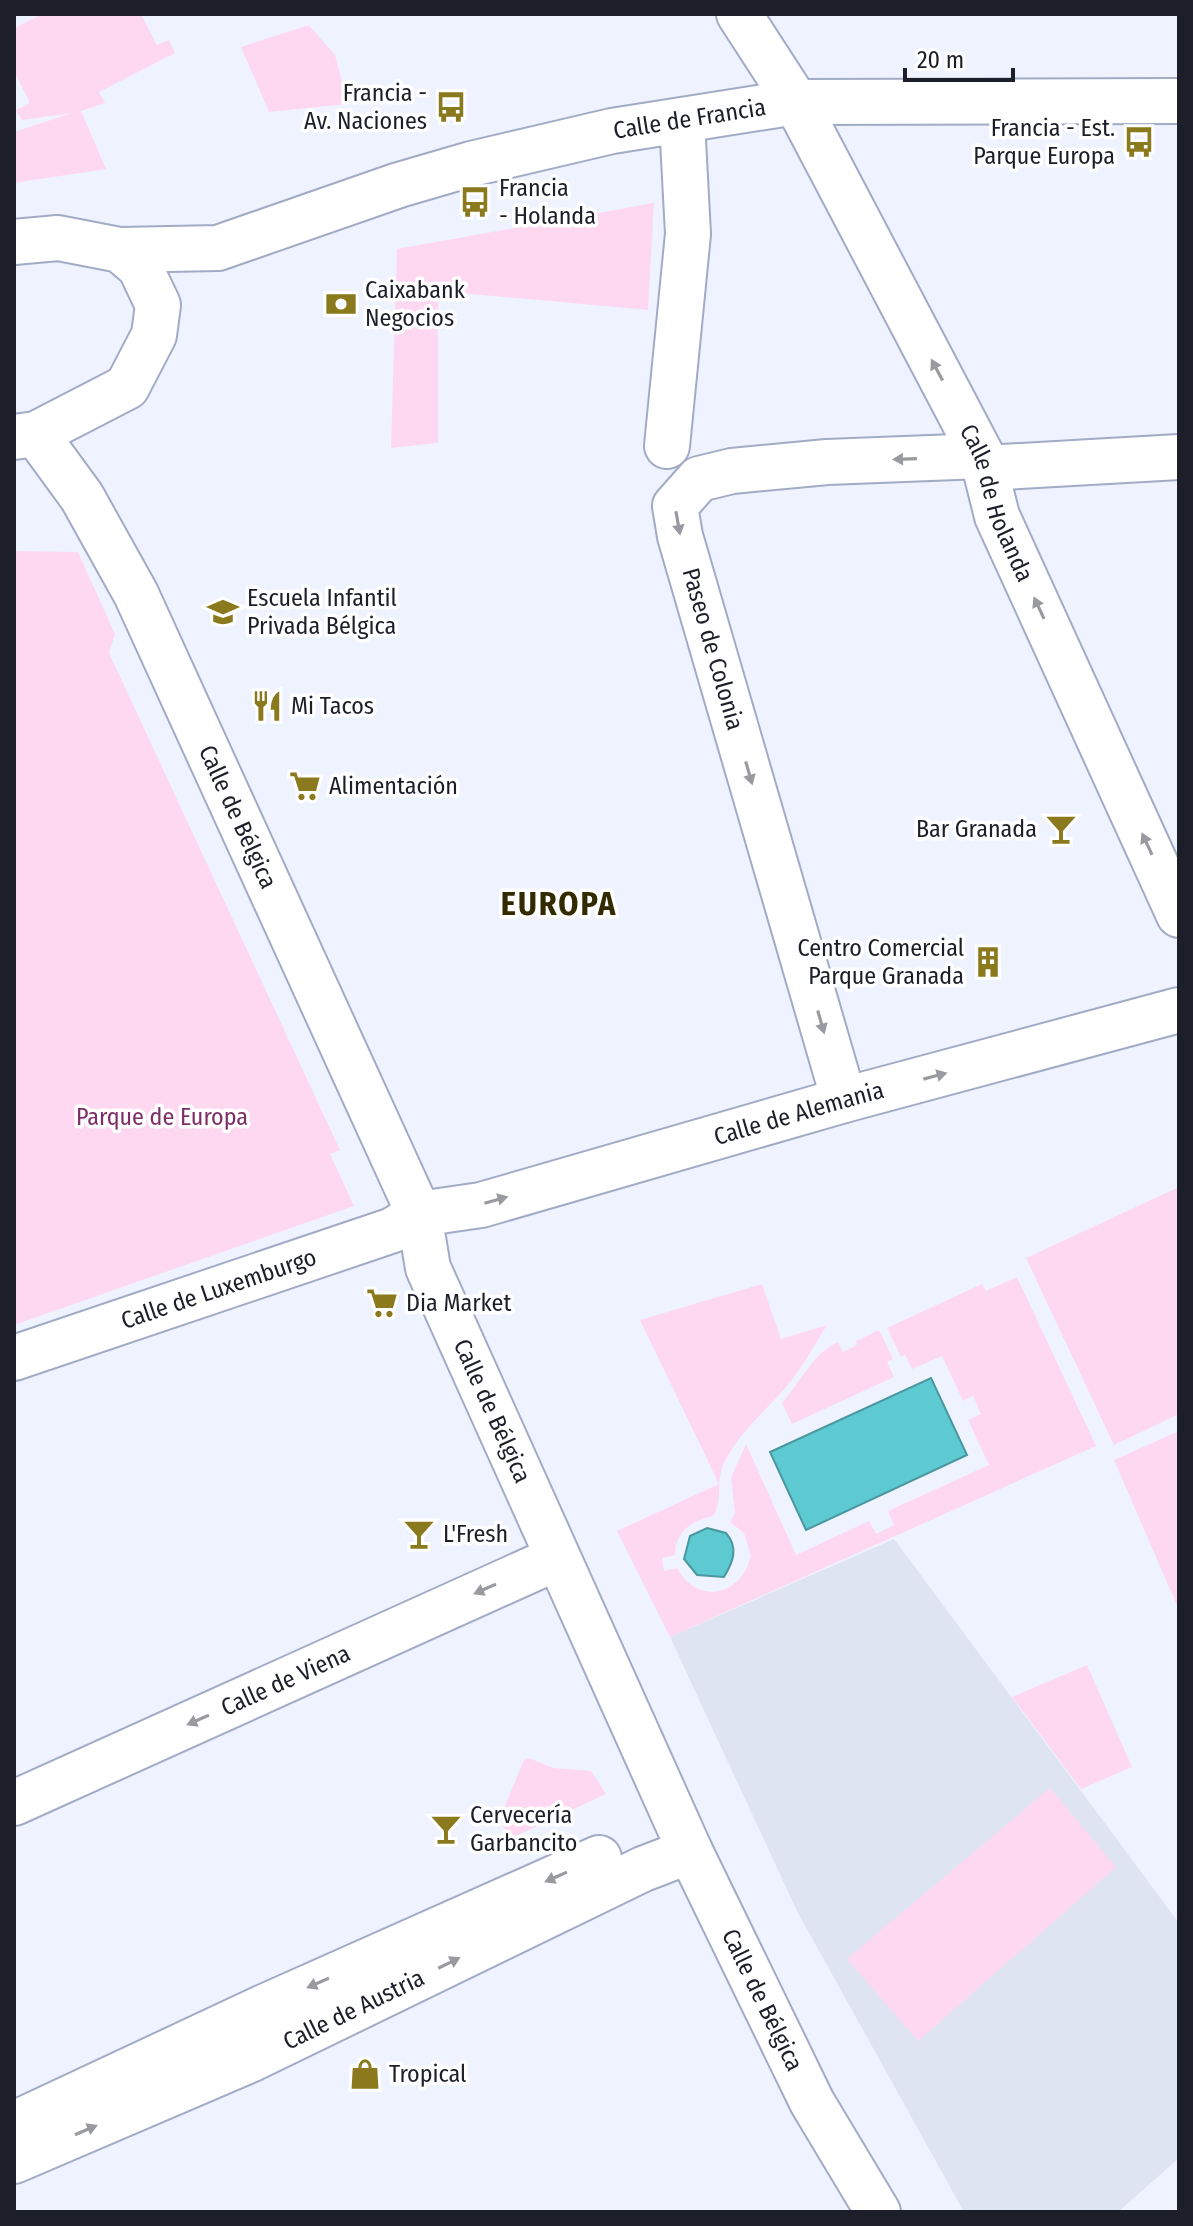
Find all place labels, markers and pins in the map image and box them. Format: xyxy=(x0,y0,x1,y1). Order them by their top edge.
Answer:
place label: Francia - Av. Naciones xyxy=(304,79,427,135)
bus stop icon: Francia - Av. Naciones xyxy=(434,90,468,124)
place label: Francia - Est. Parque Europa xyxy=(973,114,1115,170)
bus stop icon: Francia - Est. Parque Europa xyxy=(1122,125,1156,159)
place label: Francia - Holanda xyxy=(499,174,596,230)
bus stop icon: Francia - Holanda xyxy=(458,185,492,219)
place label: Caixabank Negocios xyxy=(365,276,466,332)
bank icon: Caixabank Negocios xyxy=(324,287,358,321)
place label: Escuela Infantil Privada Bélgica xyxy=(247,584,397,640)
school or university icon: Escuela Infantil Privada Bélgica xyxy=(206,595,240,629)
restaurant icon: Mi Tacos xyxy=(250,689,284,723)
place label: Mi Tacos xyxy=(291,692,374,720)
supermarket icon: Alimentación xyxy=(288,769,322,803)
place label: Alimentación xyxy=(329,772,458,800)
bar icon: Bar Granada xyxy=(1044,812,1078,846)
place label: Bar Granada xyxy=(916,815,1037,843)
place label: Centro Comercial Parque Granada xyxy=(797,934,964,990)
building icon: Centro Comercial Parque Granada xyxy=(971,945,1005,979)
supermarket icon: Dia Market xyxy=(365,1286,399,1320)
place label: Dia Market xyxy=(406,1289,511,1317)
bar icon: L'Fresh xyxy=(402,1517,436,1551)
place label: L'Fresh xyxy=(443,1520,508,1548)
place label: Cervecería Garbancito xyxy=(470,1801,577,1857)
bar icon: Cervecería Garbancito xyxy=(429,1812,463,1846)
shop icon: Tropical xyxy=(348,2057,382,2091)
place label: Tropical xyxy=(389,2060,466,2088)

